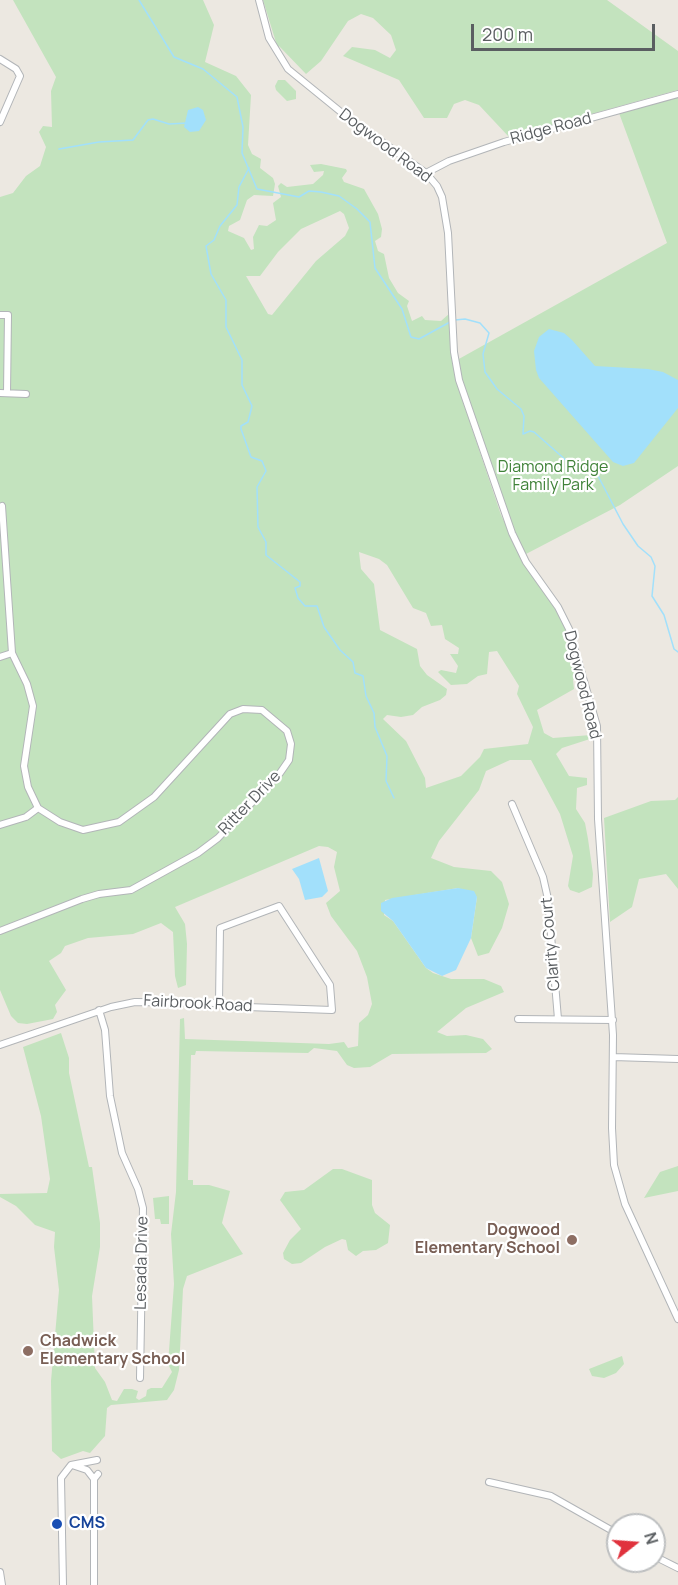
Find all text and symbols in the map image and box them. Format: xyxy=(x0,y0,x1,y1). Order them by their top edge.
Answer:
scale bar xyxy=(474,12,658,50)
text: 200 m xyxy=(482,22,533,46)
street label: Dogwood Road xyxy=(335,105,435,187)
street label: Ridge Road xyxy=(508,109,594,149)
park label: Diamond Ridge Family Park xyxy=(498,458,608,496)
street label: Dogwood Road xyxy=(559,629,605,741)
street label: Ritter Drive xyxy=(215,767,285,839)
street label: Clarity Court xyxy=(537,896,565,992)
street label: Fairbrook Road xyxy=(143,992,253,1016)
street label: Lesada Drive xyxy=(132,1216,152,1310)
place label: Dogwood Elementary School xyxy=(415,1221,560,1259)
marker: Dogwood Elementary School xyxy=(565,1233,579,1247)
place label: Chadwick Elementary School xyxy=(40,1332,185,1370)
marker: Chadwick Elementary School xyxy=(21,1344,35,1358)
north arrow xyxy=(606,1513,666,1573)
place label: CMS xyxy=(69,1514,105,1534)
marker: CMS xyxy=(50,1517,64,1531)
text: N xyxy=(639,1530,664,1547)

